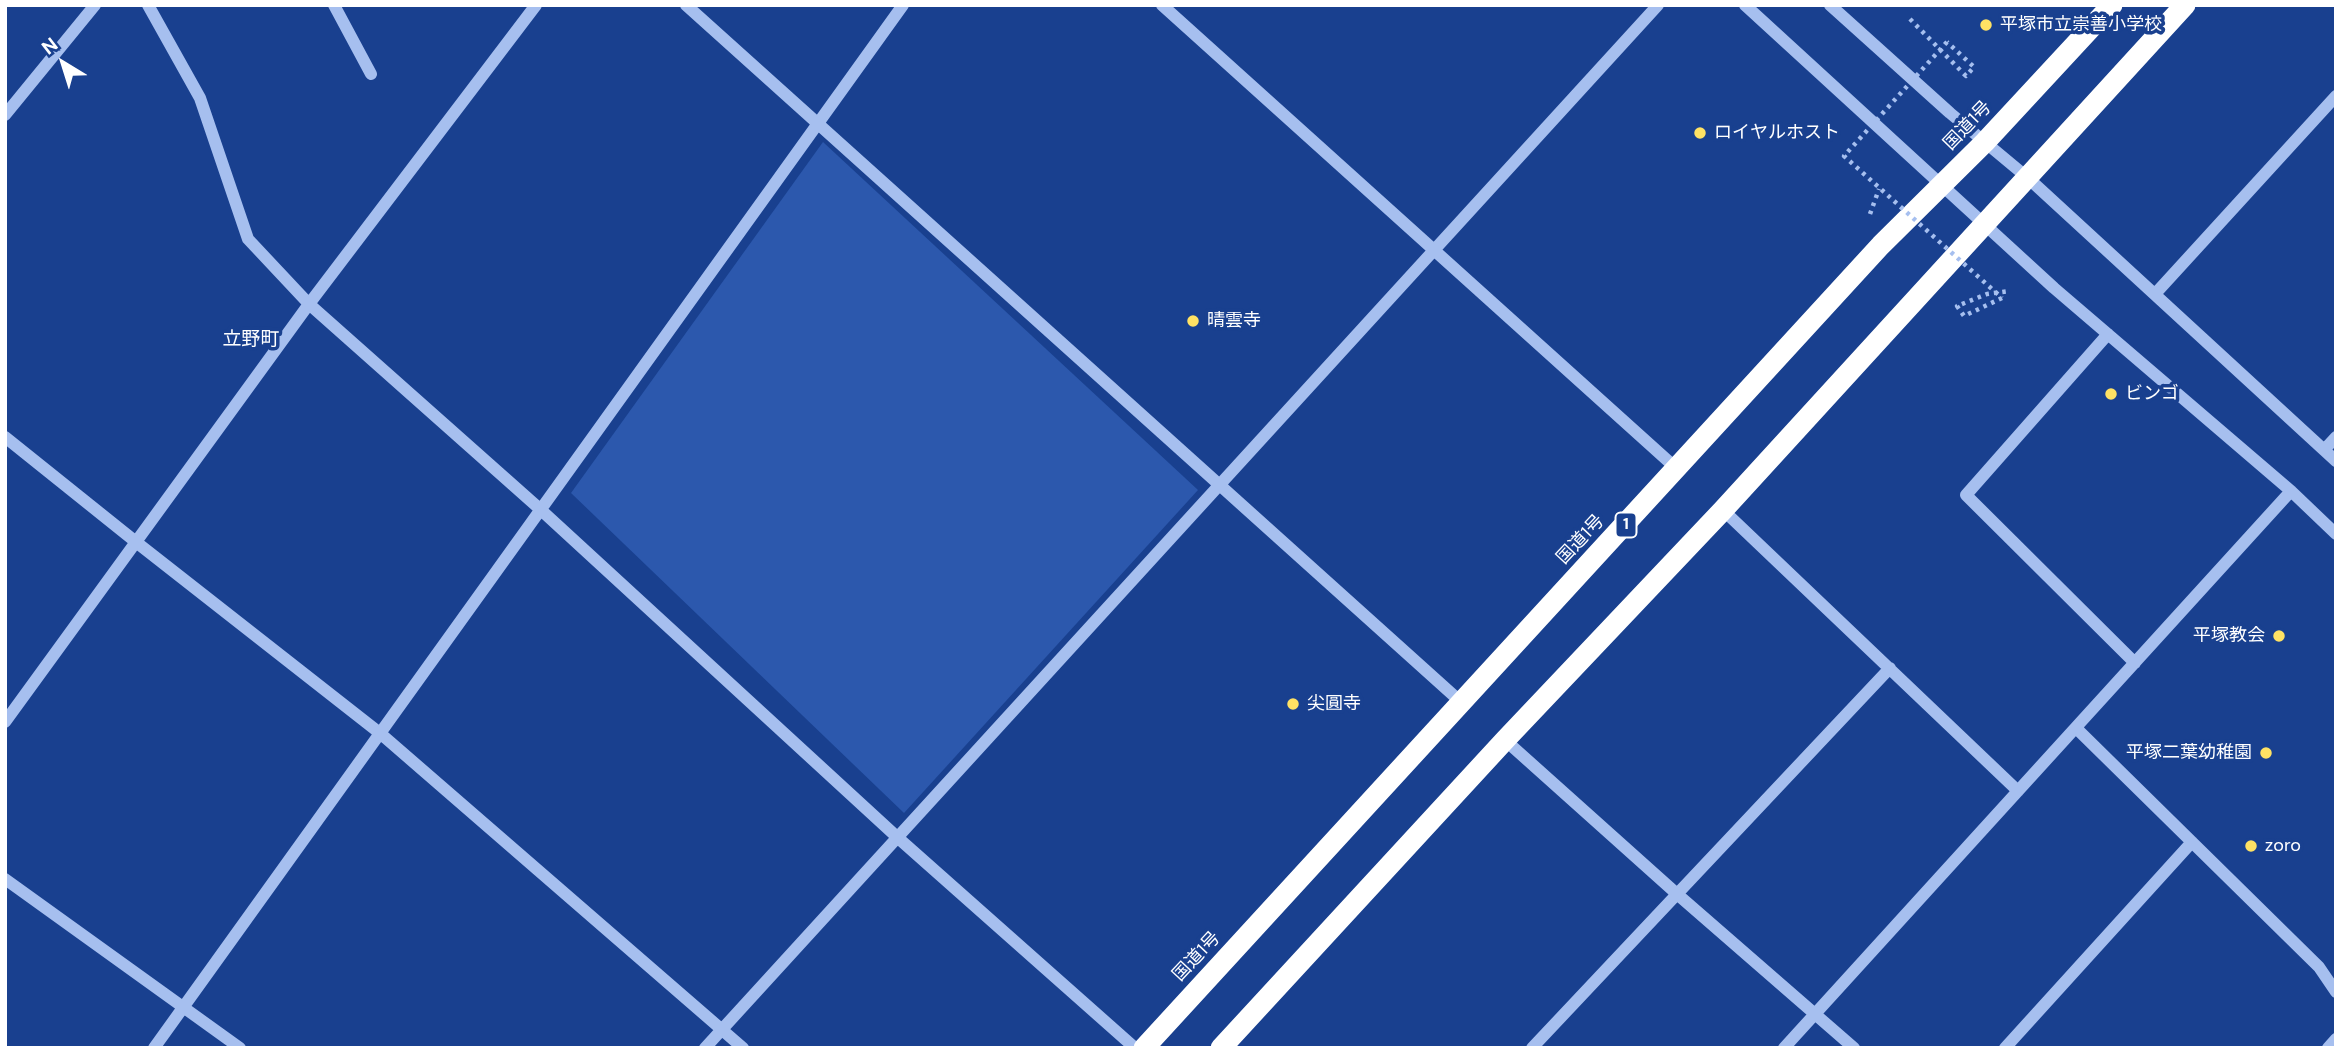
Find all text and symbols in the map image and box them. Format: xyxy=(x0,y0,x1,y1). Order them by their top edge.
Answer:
place label: 平塚市立崇善小学校 xyxy=(2000,14,2162,36)
marker: 平塚市立崇善小学校 xyxy=(1978,17,1994,33)
north arrow xyxy=(28,28,98,98)
text: N xyxy=(37,32,63,60)
street label: 国道1号 xyxy=(1940,97,1996,155)
place label: ロイヤルホスト xyxy=(1714,122,1840,144)
marker: ロイヤルホスト xyxy=(1692,125,1708,141)
place label: 晴雲寺 xyxy=(1207,310,1261,332)
marker: 晴雲寺 xyxy=(1185,313,1201,329)
district label: 立野町 xyxy=(223,329,279,351)
place label: ビンゴ xyxy=(2125,383,2179,405)
marker: ビンゴ xyxy=(2103,386,2119,402)
street label: 国道1号 xyxy=(1553,511,1609,569)
road number: 1 xyxy=(1616,512,1636,538)
place label: 平塚教会 xyxy=(2193,625,2265,647)
marker: 平塚教会 xyxy=(2271,628,2287,644)
place label: 尖圓寺 xyxy=(1307,693,1361,715)
marker: 尖圓寺 xyxy=(1285,696,1301,712)
place label: 平塚二葉幼稚園 xyxy=(2126,742,2252,764)
marker: 平塚二葉幼稚園 xyxy=(2258,745,2274,761)
place label: zoro xyxy=(2265,835,2301,857)
marker: zoro xyxy=(2243,838,2259,854)
street label: 国道1号 xyxy=(1169,928,1225,986)

